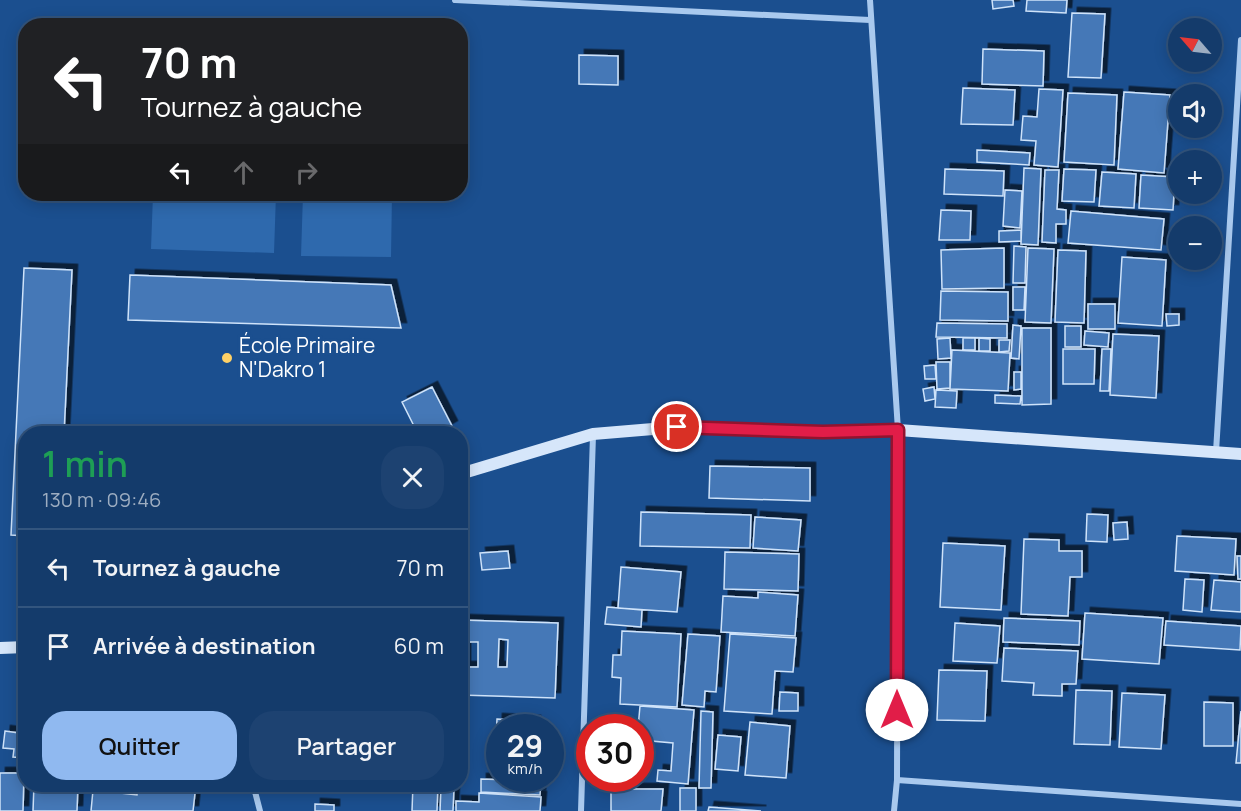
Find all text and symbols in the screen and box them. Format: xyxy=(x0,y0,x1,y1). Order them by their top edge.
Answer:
north arrow xyxy=(1168,18,1222,72)
map controls xyxy=(1168,18,1222,270)
text: 70 m xyxy=(141,33,237,91)
icon: left xyxy=(42,42,120,120)
button: sound xyxy=(1168,84,1222,138)
text: Tournez à gauche xyxy=(141,88,362,125)
button: + xyxy=(1168,150,1222,204)
icon: left xyxy=(164,156,197,189)
icon: ahead xyxy=(227,156,260,189)
icon: right xyxy=(290,156,323,189)
button: − xyxy=(1168,216,1222,270)
place label: École Primaire N'Dakro 1 xyxy=(239,331,375,383)
marker: École Primaire N'Dakro 1 xyxy=(220,351,234,365)
pin xyxy=(651,401,702,452)
icon: arrive xyxy=(660,410,693,443)
text: 1 min xyxy=(42,439,128,488)
button: close xyxy=(381,446,444,509)
text: 130 m · 09:46 xyxy=(42,486,161,513)
icon: left xyxy=(42,552,75,585)
text: Tournez à gauche xyxy=(93,553,280,583)
text: 70 m xyxy=(396,553,444,583)
icon: arrive xyxy=(42,630,75,663)
text: Arrivée à destination xyxy=(93,631,316,661)
text: 60 m xyxy=(394,631,444,661)
position arrow xyxy=(865,678,929,742)
button: Quitter xyxy=(42,711,237,780)
button: Partager xyxy=(249,711,444,780)
speed limit sign: 30 xyxy=(576,714,654,792)
text: 29 xyxy=(507,725,543,766)
text: km/h xyxy=(508,758,542,779)

